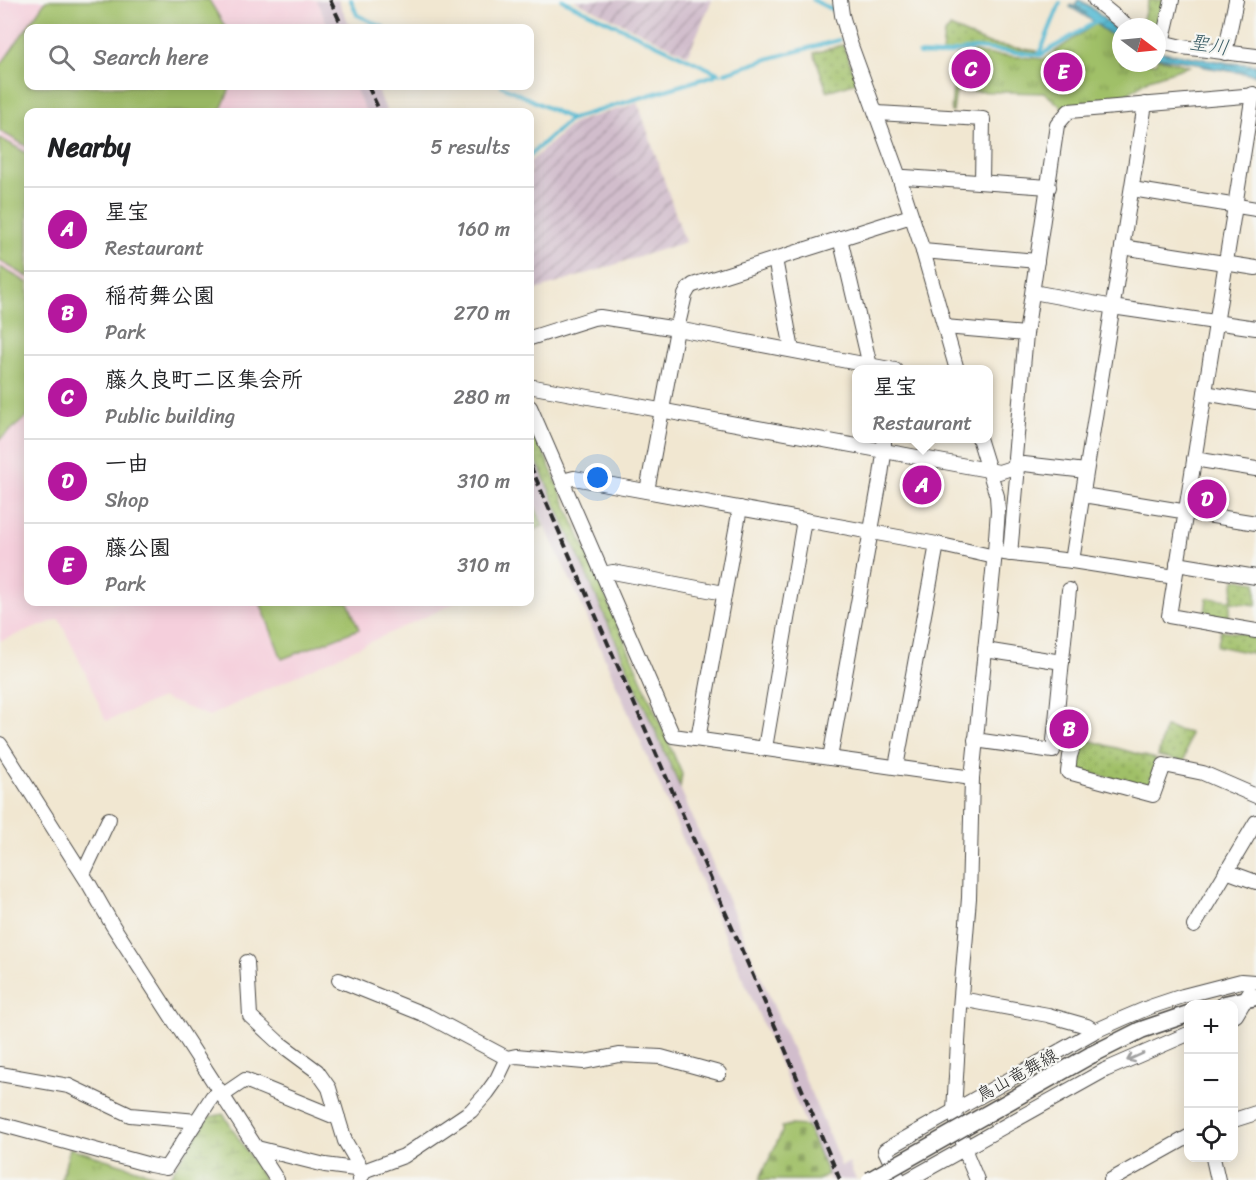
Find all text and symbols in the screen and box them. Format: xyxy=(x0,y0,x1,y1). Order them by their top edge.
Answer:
north arrow xyxy=(1112,18,1166,72)
search box xyxy=(24,24,534,90)
water label: 聖川 xyxy=(1187,25,1231,65)
text: Search here xyxy=(93,38,209,77)
icon: search xyxy=(45,41,78,74)
pin: C xyxy=(952,46,990,92)
pin: E xyxy=(1044,50,1082,94)
text: Nearby xyxy=(48,124,130,170)
text: 5 results xyxy=(431,130,510,165)
text: 星宝 xyxy=(105,192,149,231)
text: A xyxy=(61,212,74,247)
text: 160 m xyxy=(457,212,510,247)
text: Restaurant xyxy=(105,231,204,266)
text: 稲荷舞公園 xyxy=(105,276,215,315)
text: B xyxy=(61,296,74,331)
text: 270 m xyxy=(454,296,510,331)
text: Park xyxy=(105,315,146,350)
text: 藤久良町二区集会所 xyxy=(105,360,303,399)
popup xyxy=(852,365,993,443)
text: 星宝 xyxy=(873,367,917,406)
text: C xyxy=(61,380,74,415)
text: 280 m xyxy=(453,380,510,415)
text: Public building xyxy=(105,399,235,434)
text: Restaurant xyxy=(873,406,972,441)
text: 一由 xyxy=(105,444,149,483)
pin: A xyxy=(902,462,942,508)
your location xyxy=(583,463,612,492)
text: D xyxy=(62,464,73,499)
text: 310 m xyxy=(457,464,510,499)
pin: D xyxy=(1188,476,1226,522)
text: Shop xyxy=(105,483,149,518)
text: 藤公園 xyxy=(105,528,171,567)
text: E xyxy=(62,548,73,583)
text: 310 m xyxy=(457,548,510,583)
text: Park xyxy=(105,567,146,602)
pin: B xyxy=(1050,706,1088,752)
map controls xyxy=(1184,1000,1238,1162)
button: + xyxy=(1184,1000,1238,1054)
street label: 鳥山竜舞線 xyxy=(970,1039,1064,1111)
one-way arrow xyxy=(1126,1051,1144,1063)
button: − xyxy=(1184,1054,1238,1108)
button: locate xyxy=(1184,1108,1238,1162)

